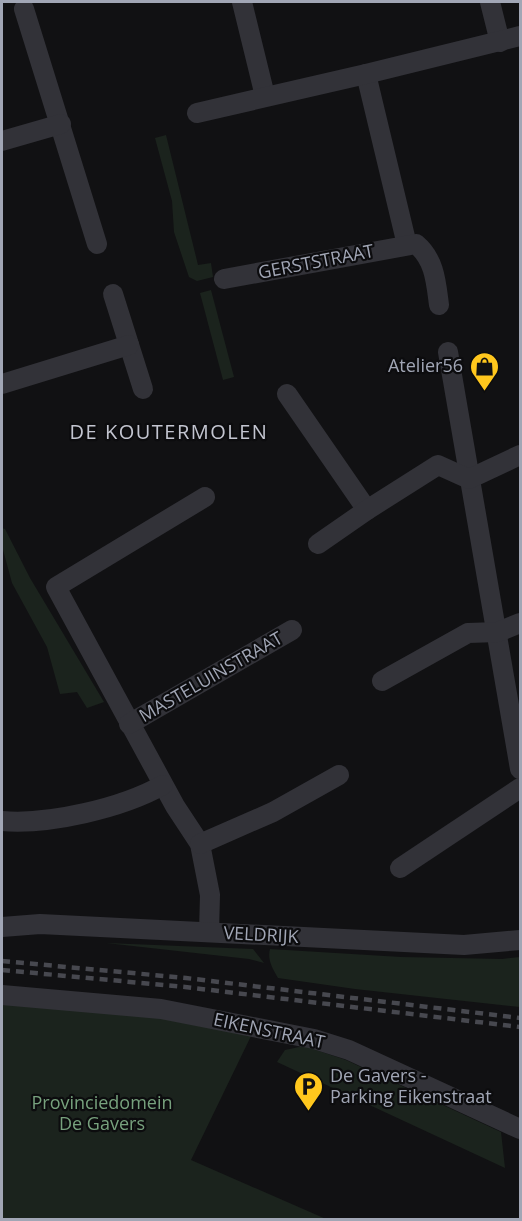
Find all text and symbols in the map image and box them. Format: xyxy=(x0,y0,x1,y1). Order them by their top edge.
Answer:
street label: GERSTSTRAAT xyxy=(256,238,376,284)
shop icon: Atelier56 xyxy=(468,350,500,392)
place label: Atelier56 xyxy=(388,353,463,377)
district label: DE KOUTERMOLEN xyxy=(70,418,268,445)
street label: MASTELUINSTRAAT xyxy=(134,625,287,727)
street label: VELDRIJK xyxy=(223,920,300,948)
street label: EIKENSTRAAT xyxy=(211,1007,327,1054)
place label: De Gavers - Parking Eikenstraat xyxy=(330,1063,492,1108)
parking icon: De Gavers - Parking Eikenstraat xyxy=(293,1070,325,1112)
park label: Provinciedomein De Gavers xyxy=(31,1090,173,1135)

